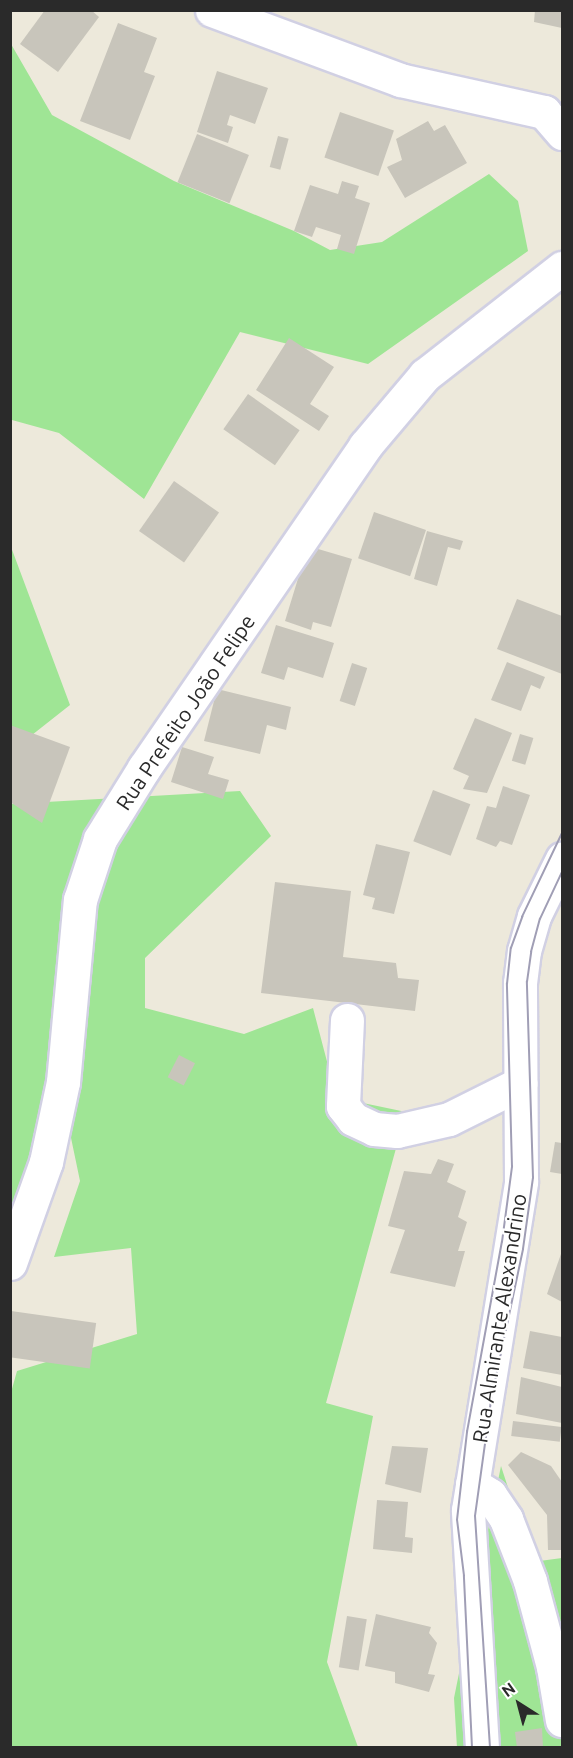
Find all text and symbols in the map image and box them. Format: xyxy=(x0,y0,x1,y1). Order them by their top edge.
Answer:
street label: Rua Prefeito João Felipe xyxy=(110,609,260,815)
street label: Rua Almirante Alexandrino xyxy=(467,1192,531,1444)
north arrow xyxy=(489,1674,549,1734)
text: N xyxy=(498,1679,519,1700)

